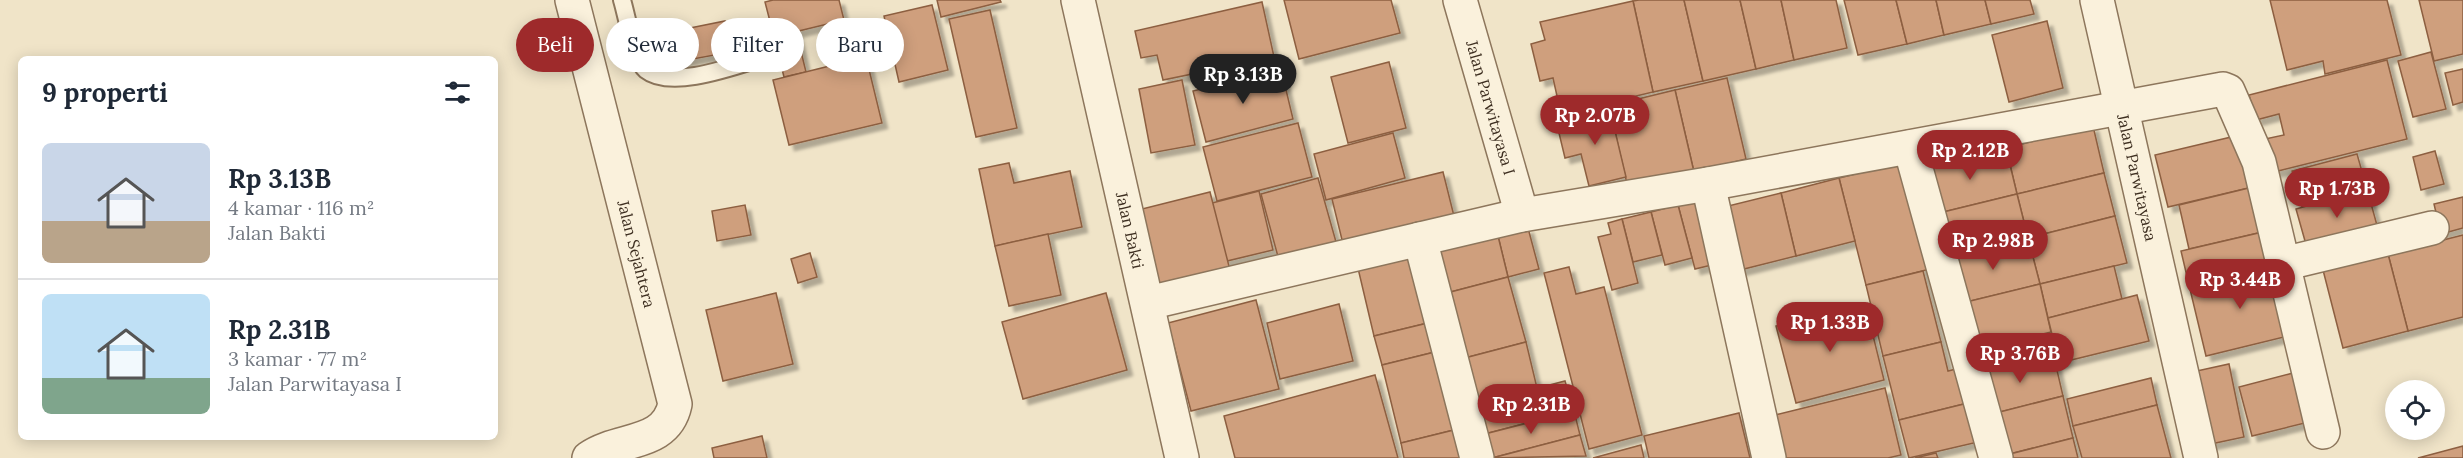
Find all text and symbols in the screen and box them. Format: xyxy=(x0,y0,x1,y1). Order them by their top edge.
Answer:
chip: Beli xyxy=(516,18,594,72)
chip: Sewa xyxy=(606,18,699,72)
chip: Filter xyxy=(711,18,804,72)
chip: Baru xyxy=(816,18,904,72)
street label: Jalan Parwitayasa I xyxy=(1462,37,1520,177)
pin: Rp 3.13B xyxy=(1181,54,1305,105)
text: Rp 3.13B xyxy=(1203,61,1283,86)
text: 9 properti xyxy=(42,76,168,109)
icon: filters xyxy=(441,76,474,109)
pin: Rp 2.07B xyxy=(1533,95,1657,146)
text: Rp 2.07B xyxy=(1554,102,1636,127)
street label: Jalan Parwitayasa xyxy=(2113,111,2161,243)
pin: Rp 2.12B xyxy=(1908,130,2032,181)
text: Rp 2.12B xyxy=(1931,137,2009,162)
text: Rp 3.13B xyxy=(228,162,331,195)
icon: home xyxy=(90,167,162,239)
pin: Rp 1.73B xyxy=(2275,168,2399,219)
text: Rp 1.73B xyxy=(2299,175,2375,200)
street label: Jalan Bakti xyxy=(1112,189,1149,270)
text: 4 kamar · 116 m² xyxy=(228,195,375,220)
street label: Jalan Sejahtera xyxy=(613,197,660,310)
text: Jalan Bakti xyxy=(228,220,326,245)
pin: Rp 2.98B xyxy=(1931,220,2055,271)
text: Rp 2.98B xyxy=(1952,227,2034,252)
pin: Rp 3.44B xyxy=(2178,259,2302,310)
text: Rp 3.44B xyxy=(2199,266,2281,291)
pin: Rp 1.33B xyxy=(1768,302,1892,353)
text: Rp 1.33B xyxy=(1790,309,1870,334)
text: Rp 2.31B xyxy=(228,313,330,346)
icon: home xyxy=(90,318,162,390)
pin: Rp 3.76B xyxy=(1958,333,2082,384)
text: Rp 3.76B xyxy=(1980,340,2060,365)
text: 3 kamar · 77 m² xyxy=(228,346,367,371)
text: Jalan Parwitayasa I xyxy=(228,371,402,396)
map controls xyxy=(2385,380,2445,440)
button: locate xyxy=(2385,380,2445,440)
pin: Rp 2.31B xyxy=(1469,384,1593,435)
text: Rp 2.31B xyxy=(1492,391,1570,416)

